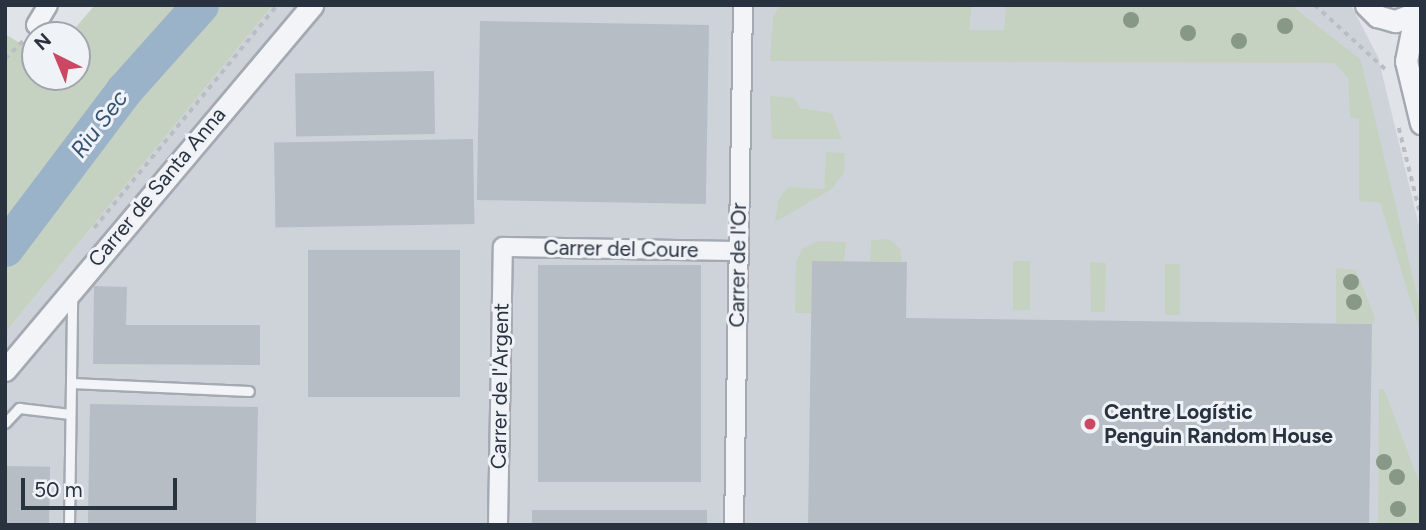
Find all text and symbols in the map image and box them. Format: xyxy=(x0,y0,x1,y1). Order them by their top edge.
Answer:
north arrow xyxy=(21,21,91,91)
text: N xyxy=(29,28,56,55)
water label: Riu Sec xyxy=(65,85,133,163)
street label: Carrer de Santa Anna xyxy=(83,102,231,272)
street label: Carrer de l'Or xyxy=(724,202,752,328)
street label: Carrer del Coure xyxy=(543,235,699,263)
street label: Carrer de l'Argent xyxy=(486,303,514,469)
place label: Centre Logístic Penguin Random House xyxy=(1104,399,1333,449)
marker: Centre Logístic Penguin Random House xyxy=(1082,416,1098,432)
scale bar xyxy=(24,463,180,507)
text: 50 m xyxy=(34,477,83,502)

